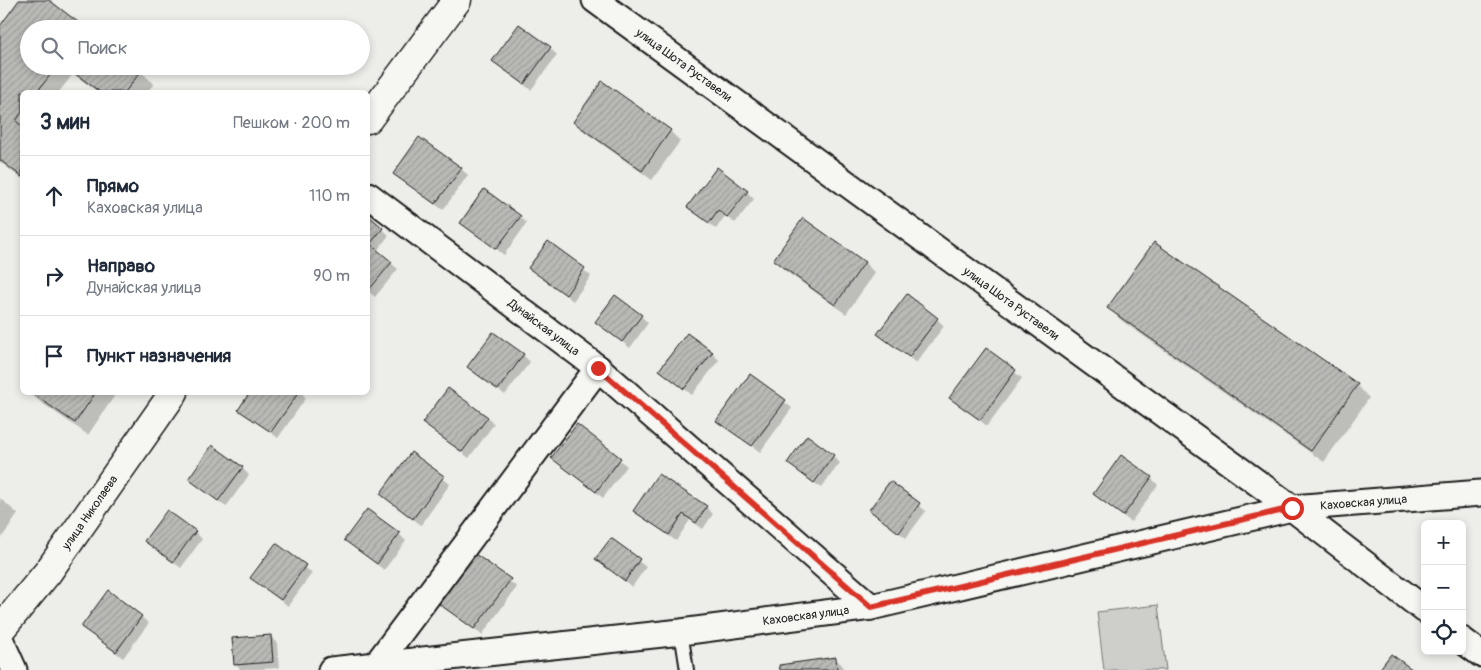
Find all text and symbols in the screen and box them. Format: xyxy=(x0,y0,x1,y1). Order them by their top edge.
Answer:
search box xyxy=(20,20,370,75)
street label: улица Шота Руставели xyxy=(632,25,735,106)
icon: search xyxy=(38,34,66,62)
text: Поиск xyxy=(78,36,128,60)
text: 3 мин xyxy=(40,109,90,136)
text: Пешком · 200 m xyxy=(233,113,350,133)
text: Прямо xyxy=(87,174,139,198)
icon: ahead xyxy=(40,182,68,210)
text: 110 m xyxy=(309,186,350,206)
text: Каховская улица xyxy=(87,198,203,218)
text: Направо xyxy=(87,254,155,278)
icon: right xyxy=(40,262,68,290)
street label: улица Шота Руставели xyxy=(959,263,1062,344)
text: 90 m xyxy=(313,266,350,286)
text: Дунайская улица xyxy=(87,278,201,298)
street label: Дунайская улица xyxy=(504,295,583,360)
icon: arrive xyxy=(40,342,68,370)
text: Пункт назначения xyxy=(87,344,231,368)
route end xyxy=(587,357,610,380)
street label: улица Николаева xyxy=(58,472,122,554)
street label: Каховская улица xyxy=(1320,492,1408,514)
route start xyxy=(1281,497,1304,520)
map controls xyxy=(1421,520,1466,655)
button: + xyxy=(1421,520,1466,565)
button: − xyxy=(1421,565,1466,610)
street label: Каховская улица xyxy=(762,603,850,629)
button: locate xyxy=(1421,610,1466,655)

